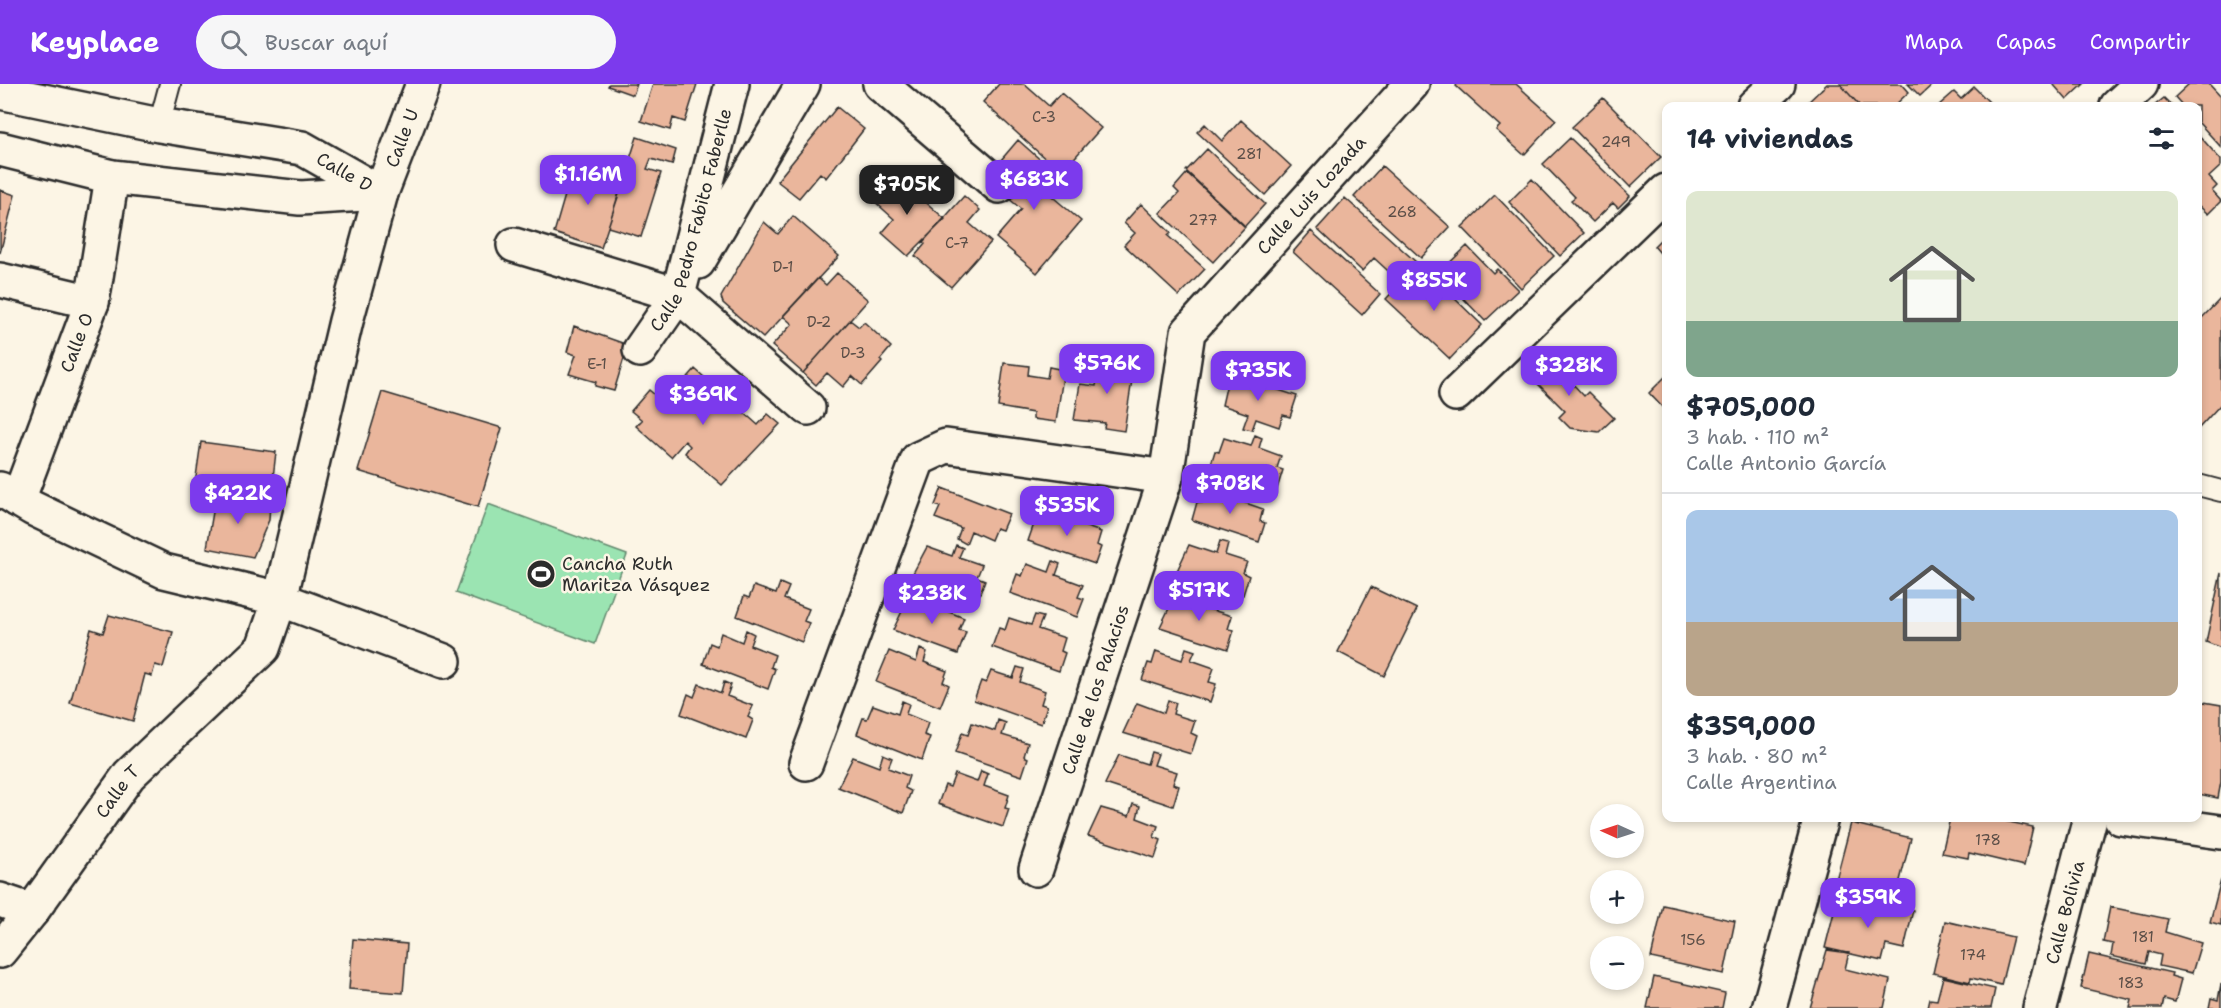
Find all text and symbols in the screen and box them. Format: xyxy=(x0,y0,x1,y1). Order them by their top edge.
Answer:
search box xyxy=(196,15,616,69)
text: Keyplace xyxy=(30,23,160,61)
icon: search xyxy=(217,26,250,59)
text: Buscar aquí xyxy=(265,28,388,57)
text: Mapa xyxy=(1905,28,1963,56)
text: Capas xyxy=(1996,28,2057,56)
text: Compartir xyxy=(2090,28,2191,56)
street label: Calle U xyxy=(380,105,424,171)
street label: Calle Pedro Fabito Faberlle xyxy=(644,106,737,336)
house number: C-3 xyxy=(1032,107,1056,127)
text: 14 viviendas xyxy=(1686,121,1854,156)
icon: filters xyxy=(2145,122,2178,155)
street label: Calle Luis Lozada xyxy=(1252,131,1371,260)
house number: 249 xyxy=(1601,132,1631,152)
house number: 281 xyxy=(1236,144,1262,164)
street label: Calle D xyxy=(312,147,377,198)
pin: $1.16M xyxy=(539,155,637,206)
pin: $683K xyxy=(992,160,1076,211)
text: $1.16M xyxy=(554,161,622,187)
pin: $705K xyxy=(865,165,949,216)
text: $683K xyxy=(1000,166,1068,192)
text: $705K xyxy=(873,171,941,197)
house number: 268 xyxy=(1387,202,1417,222)
house number: 277 xyxy=(1188,210,1218,230)
icon: home xyxy=(1878,230,1986,338)
house number: C-7 xyxy=(945,233,969,253)
house number: D-1 xyxy=(772,257,794,277)
pin: $855K xyxy=(1392,261,1476,312)
text: $855K xyxy=(1401,267,1467,293)
street label: Calle O xyxy=(55,309,99,376)
house number: D-2 xyxy=(807,312,831,332)
house number: D-3 xyxy=(841,343,865,363)
pin: $576K xyxy=(1065,344,1149,395)
pin: $328K xyxy=(1527,346,1611,397)
text: $576K xyxy=(1073,350,1141,376)
pin: $735K xyxy=(1216,351,1300,402)
text: $328K xyxy=(1535,352,1603,378)
house number: E-1 xyxy=(587,354,607,374)
text: $735K xyxy=(1225,357,1291,383)
pin: $369K xyxy=(661,375,745,426)
text: $369K xyxy=(669,381,737,407)
text: $705,000 xyxy=(1686,389,1816,424)
text: 3 hab. · 110 m² xyxy=(1686,424,1829,450)
text: Calle Antonio García xyxy=(1686,450,1886,476)
pin: $708K xyxy=(1188,464,1272,515)
text: $708K xyxy=(1196,470,1264,496)
pin: $422K xyxy=(196,474,280,525)
text: $422K xyxy=(204,480,272,506)
pin: $535K xyxy=(1025,486,1109,537)
text: $535K xyxy=(1034,492,1100,518)
icon: home xyxy=(1878,549,1986,657)
place label: Cancha Ruth Maritza Vásquez xyxy=(562,552,710,597)
sports icon: Cancha Ruth Maritza Vásquez xyxy=(525,558,557,590)
pin: $517K xyxy=(1157,571,1241,622)
pin: $238K xyxy=(890,574,974,625)
text: $517K xyxy=(1168,577,1230,603)
text: $238K xyxy=(898,580,966,606)
street label: Calle de los Palacios xyxy=(1056,602,1135,778)
text: $359,000 xyxy=(1686,708,1816,743)
text: 3 hab. · 80 m² xyxy=(1686,743,1827,769)
street label: Calle T xyxy=(90,760,144,823)
text: Calle Argentina xyxy=(1686,769,1837,795)
north arrow xyxy=(1590,804,1644,858)
map controls xyxy=(1590,804,1644,990)
house number: 178 xyxy=(1975,830,2001,850)
street label: Calle Bolivia xyxy=(2040,858,2090,967)
button: + xyxy=(1590,870,1644,924)
pin: $359K xyxy=(1826,878,1910,929)
text: $359K xyxy=(1834,884,1902,910)
house number: 181 xyxy=(2132,927,2154,947)
house number: 156 xyxy=(1680,930,1706,950)
button: − xyxy=(1590,936,1644,990)
house number: 174 xyxy=(1960,945,1986,965)
house number: 183 xyxy=(2118,973,2144,993)

